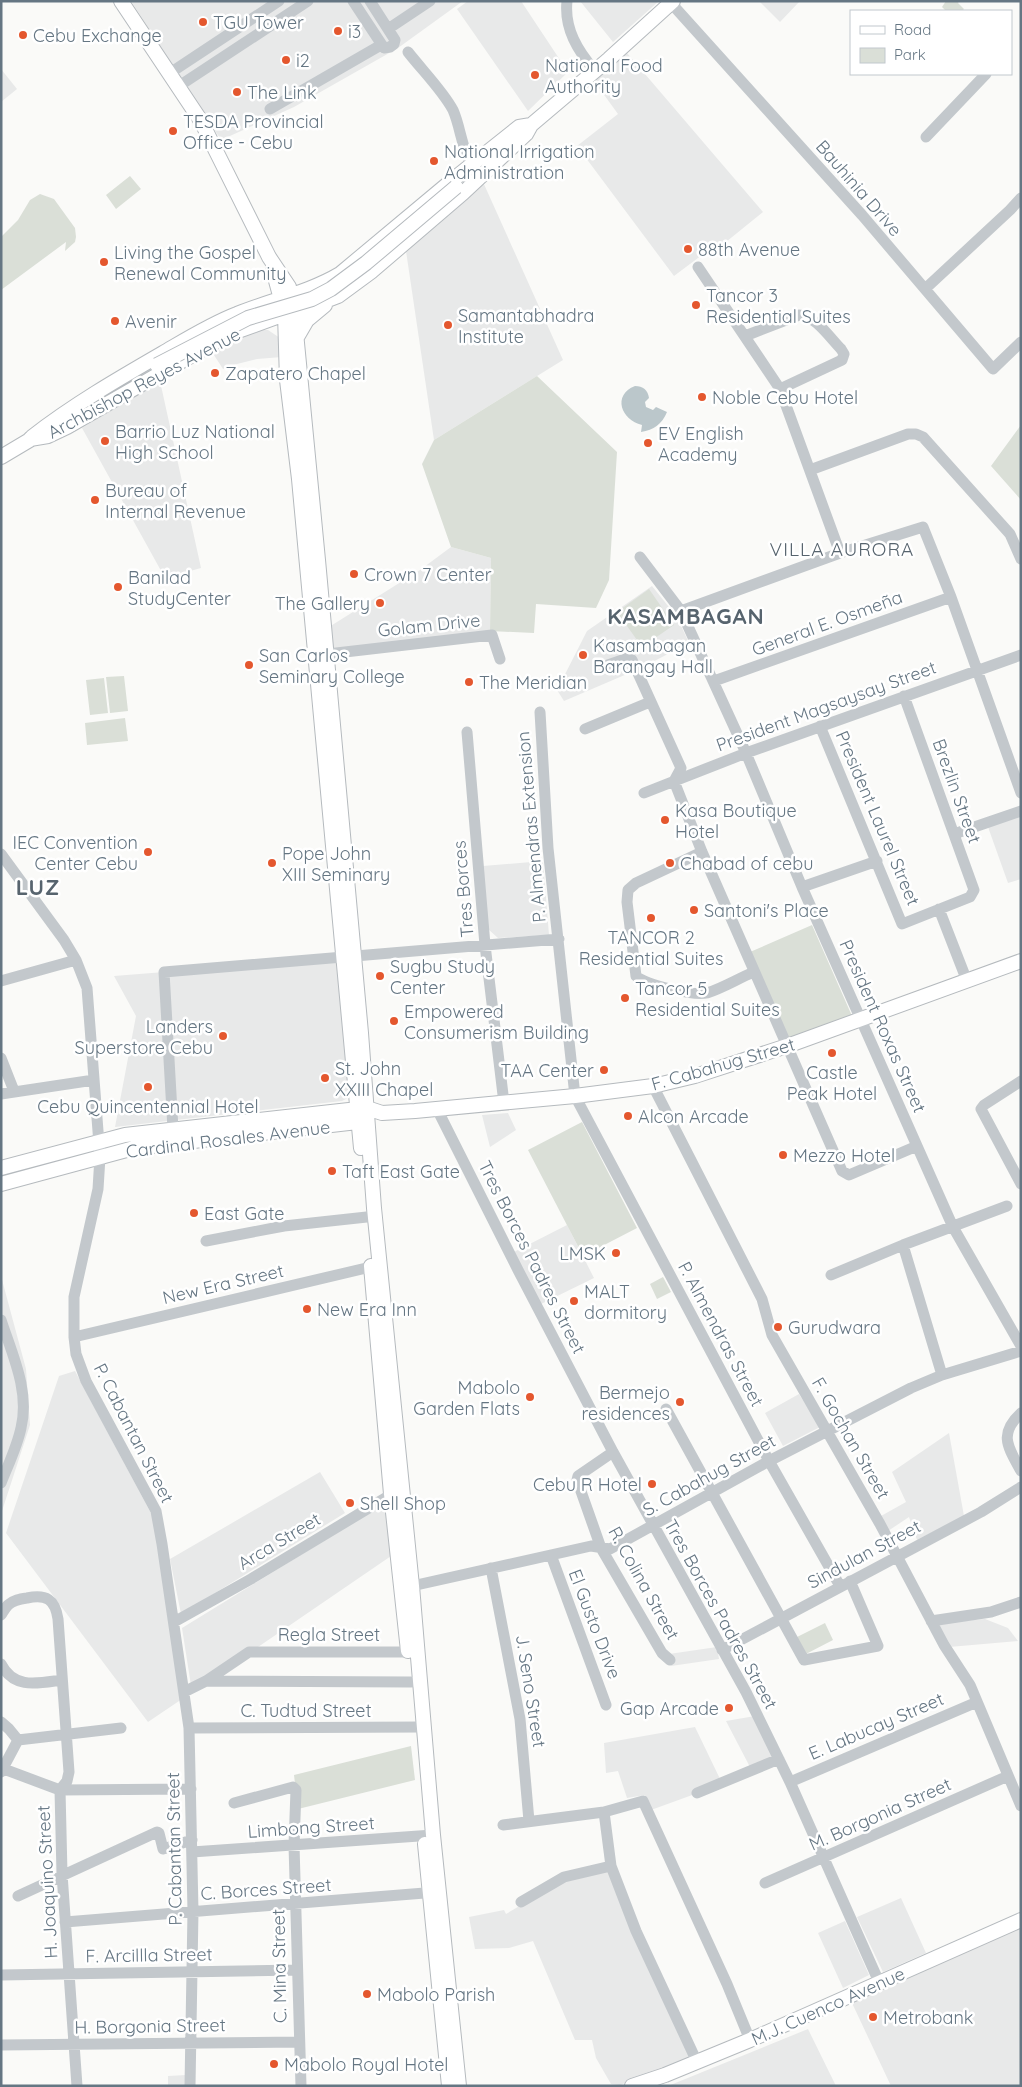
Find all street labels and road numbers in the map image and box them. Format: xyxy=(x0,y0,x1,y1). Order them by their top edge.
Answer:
street label: Bauhinia Drive xyxy=(811,135,907,241)
street label: Archbishop Reyes Avenue xyxy=(44,322,244,444)
street label: General E. Osmeña xyxy=(749,585,905,661)
street label: Golam Drive xyxy=(377,608,481,642)
street label: President Magsaysay Street xyxy=(713,655,939,757)
street label: President Laurel Street xyxy=(831,727,925,909)
street label: P. Almendras Extension xyxy=(511,730,551,924)
street label: Brezlin Street xyxy=(927,736,987,846)
street label: Tres Borces xyxy=(447,840,479,938)
street label: President Roxas Street xyxy=(834,936,932,1116)
street label: F. Cabahug Street xyxy=(648,1032,798,1096)
street label: Cardinal Rosales Avenue xyxy=(125,1115,331,1163)
street label: Tres Borces Padres Street xyxy=(473,1157,591,1357)
street label: P. Almendras Street xyxy=(673,1258,769,1410)
street label: New Era Street xyxy=(160,1259,286,1309)
street label: P. Cabantan Street xyxy=(89,1359,179,1507)
street label: F. Gochan Street xyxy=(807,1373,895,1503)
street label: S. Cabahug Street xyxy=(639,1429,779,1521)
street label: Arca Street xyxy=(233,1507,325,1575)
street label: Sindulan Street xyxy=(803,1514,925,1594)
street label: Tres Borces Padres Street xyxy=(659,1515,783,1713)
street label: R. Colina Street xyxy=(603,1522,685,1644)
street label: El Gusto Drive xyxy=(564,1566,626,1682)
street label: Regla Street xyxy=(278,1623,380,1646)
street label: J. Seno Street xyxy=(511,1633,551,1749)
street label: E. Labucay Street xyxy=(805,1687,947,1765)
street label: C. Tudtud Street xyxy=(240,1699,372,1722)
street label: P. Cabantan Street xyxy=(161,1772,187,1926)
street label: M. Borgonia Street xyxy=(805,1772,955,1856)
street label: H. Joaquino Street xyxy=(31,1805,63,1959)
street label: Limbong Street xyxy=(247,1811,375,1843)
street label: C. Borces Street xyxy=(200,1873,332,1905)
street label: C. Mina Street xyxy=(267,1909,291,2023)
street label: F. Arcillla Street xyxy=(85,1942,213,1968)
street label: M.J. Cuenco Avenue xyxy=(748,1962,908,2050)
street label: H. Borgonia Street xyxy=(74,2013,226,2039)

